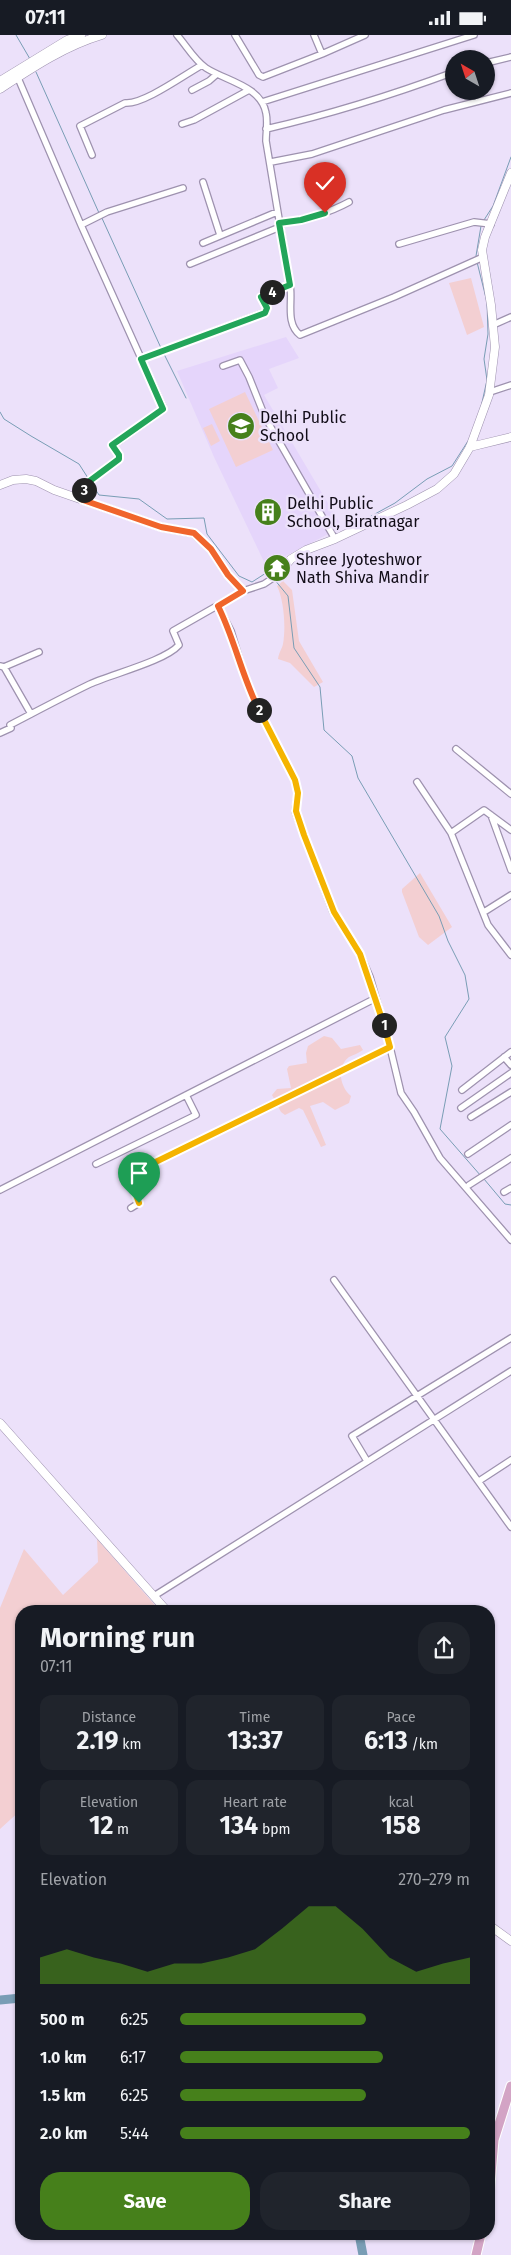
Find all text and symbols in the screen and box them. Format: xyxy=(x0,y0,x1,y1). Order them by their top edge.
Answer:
text: 07:11 xyxy=(25,6,66,29)
north arrow xyxy=(445,50,495,100)
map controls xyxy=(445,50,495,100)
pin xyxy=(304,162,346,213)
icon: check xyxy=(311,169,339,197)
pin: 4 xyxy=(260,279,284,305)
text: 4 xyxy=(269,284,276,301)
place label: Delhi Public School xyxy=(260,408,347,445)
school or university icon: Delhi Public School xyxy=(226,411,256,441)
pin: 3 xyxy=(72,477,96,503)
text: 3 xyxy=(81,482,88,499)
place label: Delhi Public School, Biratnagar xyxy=(287,494,420,531)
building icon: Delhi Public School, Biratnagar xyxy=(253,497,283,527)
place label: Shree Jyoteshwor Nath Shiva Mandir xyxy=(296,550,430,587)
temple icon: Shree Jyoteshwor Nath Shiva Mandir xyxy=(262,553,292,583)
pin: 2 xyxy=(246,697,272,723)
text: 2 xyxy=(256,702,263,719)
pin: 1 xyxy=(372,1013,396,1037)
text: 1 xyxy=(381,1017,388,1034)
pin xyxy=(118,1152,160,1203)
icon: arrive xyxy=(125,1159,153,1187)
text: Morning run xyxy=(40,1621,195,1654)
button: share xyxy=(418,1622,470,1674)
text: 07:11 xyxy=(40,1657,73,1676)
text: Distance xyxy=(82,1709,136,1726)
text: Time xyxy=(240,1709,270,1726)
text: Pace xyxy=(386,1709,416,1726)
text: 2.19 xyxy=(77,1726,119,1756)
text: 13:37 xyxy=(227,1726,283,1756)
text: 6:13 xyxy=(364,1726,408,1756)
text: km xyxy=(119,1736,141,1753)
text: /km xyxy=(408,1736,438,1753)
text: Elevation xyxy=(80,1794,138,1811)
text: Heart rate xyxy=(223,1794,287,1811)
text: kcal xyxy=(388,1794,414,1811)
text: 12 xyxy=(89,1811,113,1841)
text: 134 xyxy=(219,1811,258,1841)
text: 158 xyxy=(381,1811,421,1841)
text: m xyxy=(113,1821,129,1838)
text: bpm xyxy=(258,1821,291,1838)
text: Elevation xyxy=(40,1870,107,1889)
text: 270–279 m xyxy=(398,1870,470,1889)
text: 500 m xyxy=(40,2010,85,2029)
text: 6:25 xyxy=(120,2010,148,2029)
text: 1.0 km xyxy=(40,2048,87,2067)
text: 6:17 xyxy=(120,2048,146,2067)
text: 1.5 km xyxy=(40,2086,86,2105)
text: 6:25 xyxy=(120,2086,148,2105)
text: 2.0 km xyxy=(40,2124,87,2143)
text: 5:44 xyxy=(120,2124,149,2143)
button: Save xyxy=(40,2172,250,2230)
button: Share xyxy=(260,2172,470,2230)

